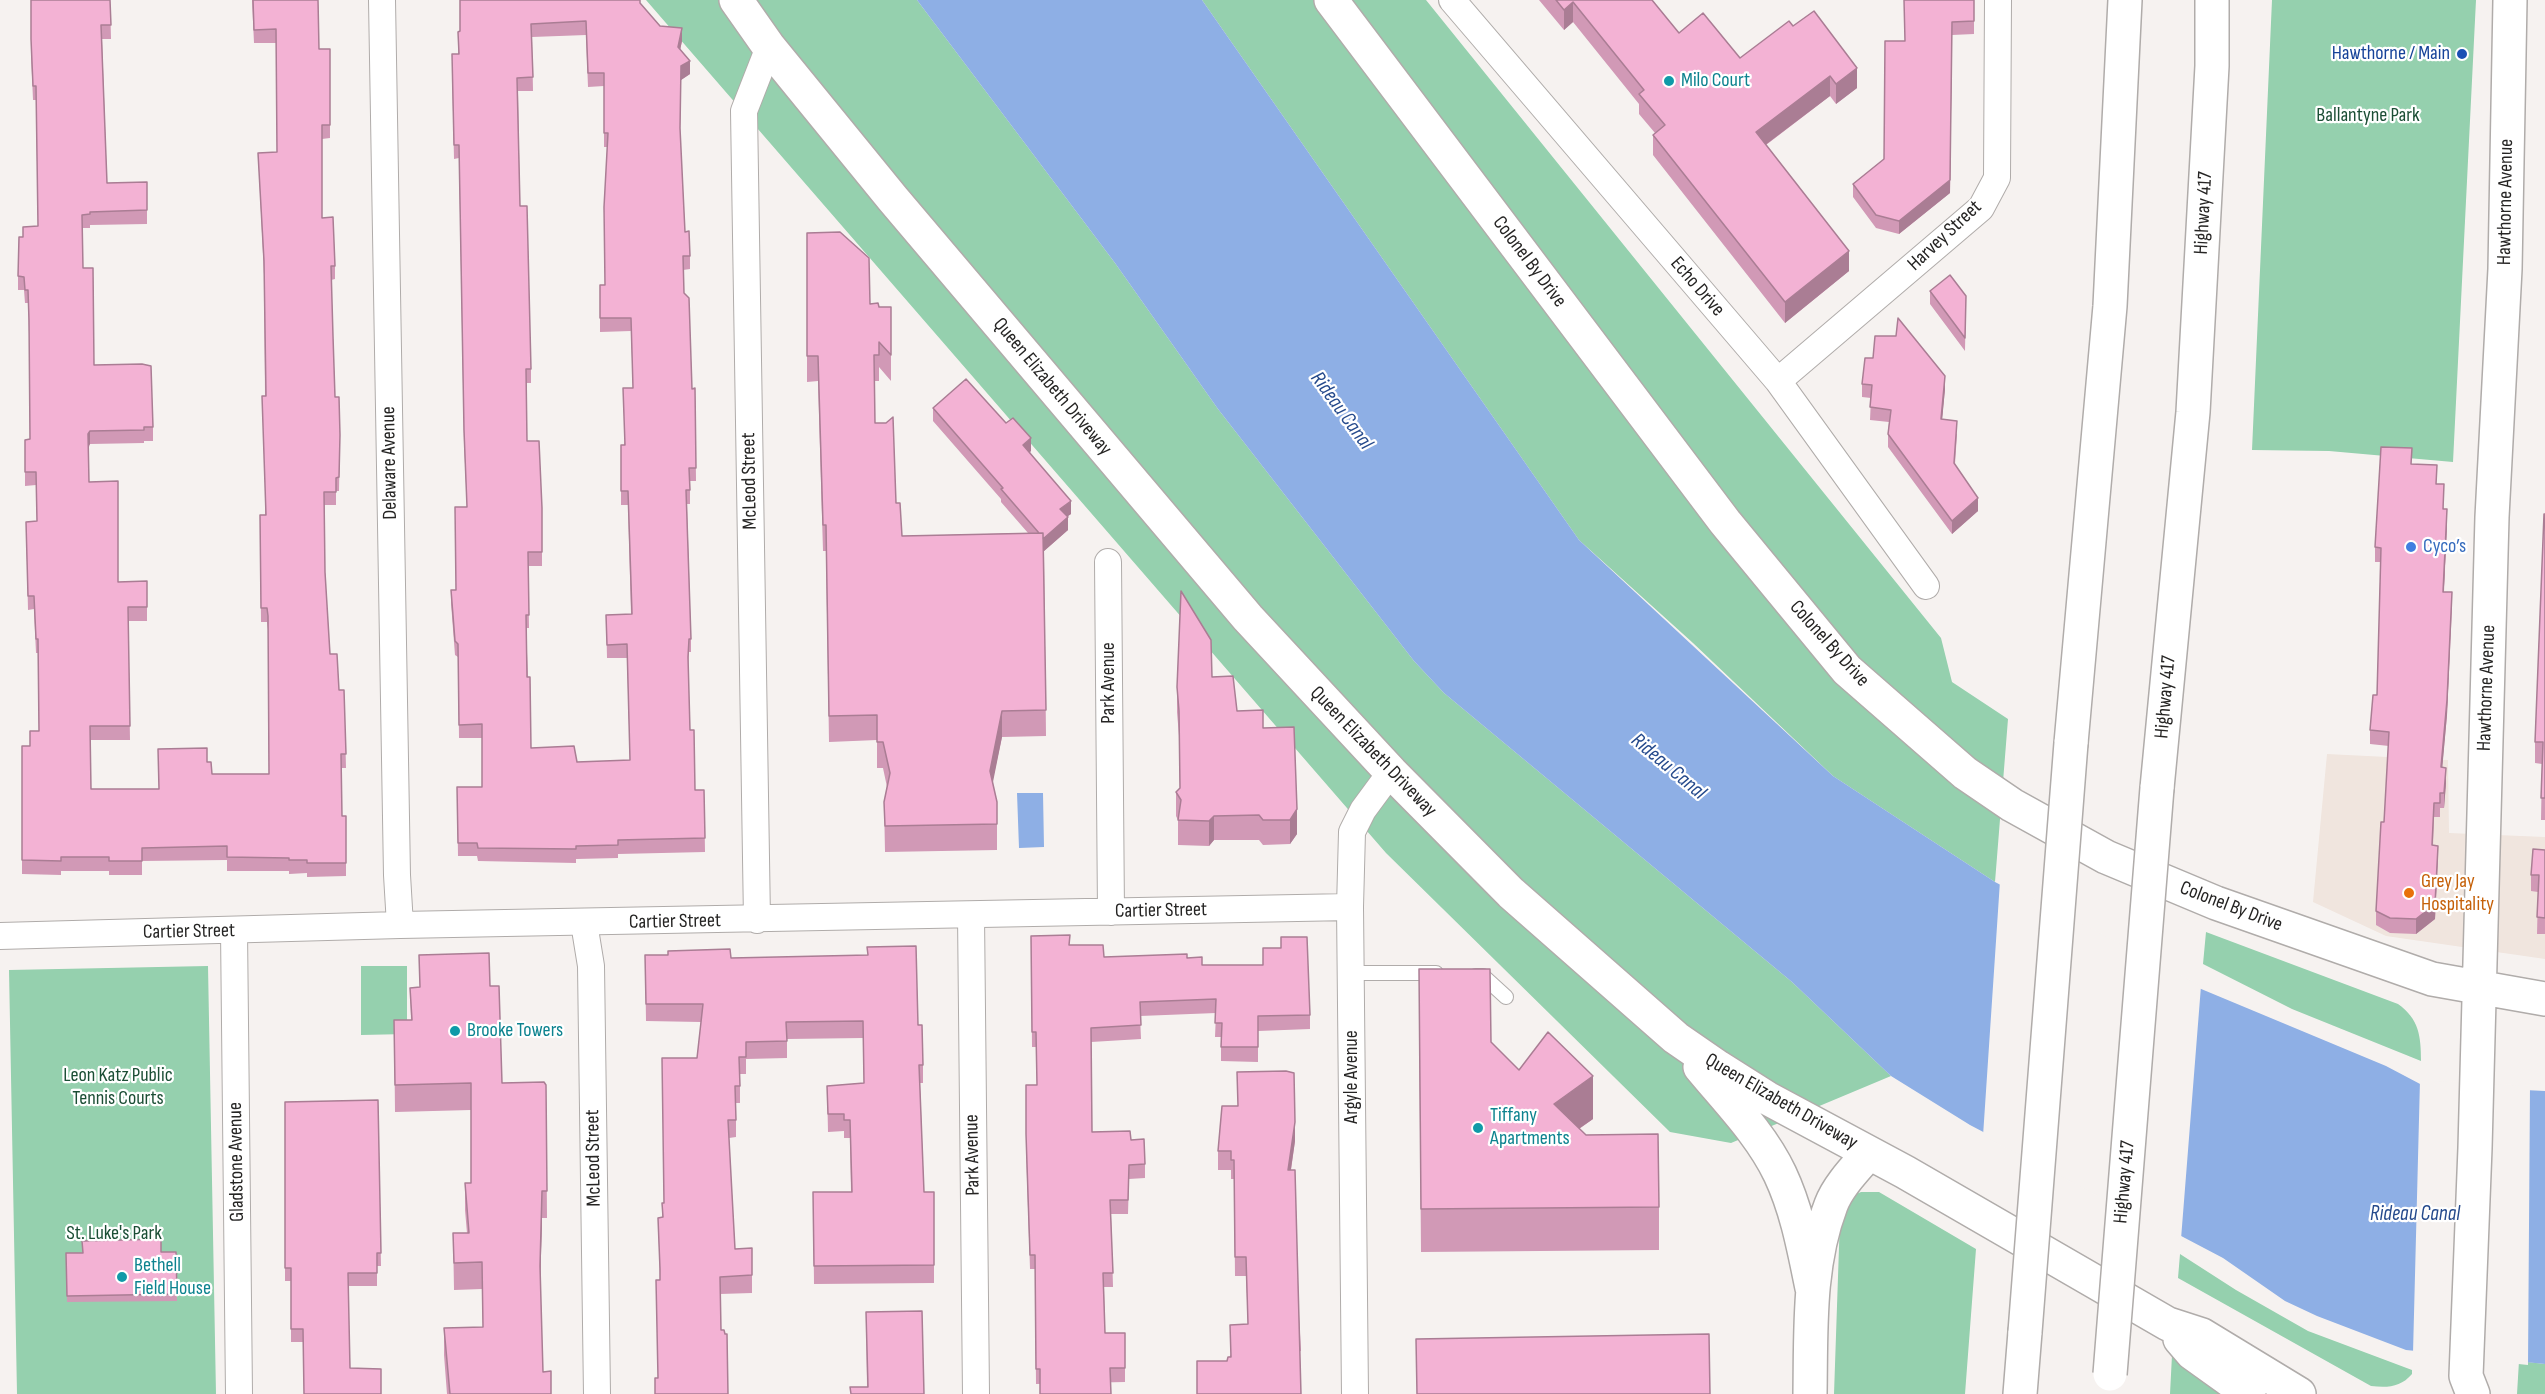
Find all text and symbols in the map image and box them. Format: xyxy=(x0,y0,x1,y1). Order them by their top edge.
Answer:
place label: Hawthorne / Main xyxy=(2332,42,2450,66)
marker: Hawthorne / Main xyxy=(2455,47,2469,61)
place label: Milo Court xyxy=(1681,69,1750,93)
marker: Milo Court xyxy=(1662,74,1676,88)
park label: Ballantyne Park xyxy=(2316,104,2420,128)
street label: Hawthorne Avenue xyxy=(2493,139,2519,265)
street label: Highway 417 xyxy=(2190,171,2218,255)
street label: Harvey Street xyxy=(1903,196,1987,276)
street label: Colonel By Drive xyxy=(1487,212,1571,312)
street label: Echo Drive xyxy=(1665,252,1729,322)
street label: Queen Elizabeth Driveway xyxy=(987,313,1117,461)
water label: Rideau Canal xyxy=(1304,367,1378,455)
street label: Delaware Avenue xyxy=(377,406,403,520)
street label: McLeod Street xyxy=(737,432,763,530)
place label: Cyco’s xyxy=(2423,535,2466,559)
marker: Cyco’s xyxy=(2404,540,2418,554)
street label: Colonel By Drive xyxy=(1784,596,1874,692)
street label: Hawthorne Avenue xyxy=(2473,624,2501,752)
street label: Park Avenue xyxy=(1097,642,1121,724)
street label: Highway 417 xyxy=(2150,655,2182,739)
street label: Queen Elizabeth Driveway xyxy=(1305,682,1441,822)
water label: Rideau Canal xyxy=(1625,728,1711,806)
place label: Grey Jay Hospitality xyxy=(2421,870,2494,917)
street label: Colonel By Drive xyxy=(2176,876,2286,938)
marker: Grey Jay Hospitality xyxy=(2402,886,2416,900)
street label: Cartier Street xyxy=(1115,898,1207,924)
street label: Cartier Street xyxy=(629,909,721,935)
street label: Cartier Street xyxy=(143,919,235,945)
place label: Brooke Towers xyxy=(467,1019,563,1043)
marker: Brooke Towers xyxy=(448,1024,462,1038)
street label: Argyle Avenue xyxy=(1340,1030,1364,1124)
street label: Queen Elizabeth Driveway xyxy=(1700,1049,1862,1155)
park label: Leon Katz Public Tennis Courts xyxy=(63,1064,173,1111)
street label: Gladstone Avenue xyxy=(224,1102,250,1222)
place label: Tiffany Apartments xyxy=(1490,1104,1570,1151)
street label: McLeod Street xyxy=(581,1109,607,1207)
street label: Park Avenue xyxy=(960,1114,986,1196)
marker: Tiffany Apartments xyxy=(1471,1121,1485,1135)
street label: Highway 417 xyxy=(2109,1140,2141,1224)
water label: Rideau Canal xyxy=(2370,1202,2460,1228)
park label: St. Luke's Park xyxy=(66,1222,162,1246)
place label: Bethell Field House xyxy=(134,1254,211,1301)
marker: Bethell Field House xyxy=(115,1270,129,1284)

